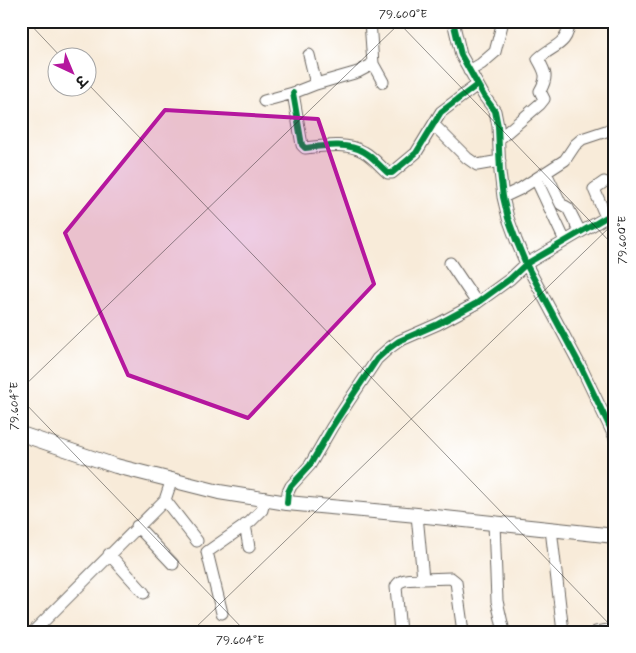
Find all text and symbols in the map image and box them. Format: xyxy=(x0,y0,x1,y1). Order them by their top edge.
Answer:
text: 79.600°E xyxy=(379,7,427,23)
north arrow xyxy=(48,48,98,98)
text: उ xyxy=(70,70,91,92)
text: 79.600°E xyxy=(615,216,631,264)
text: 79.604°E xyxy=(7,382,23,430)
text: 79.604°E xyxy=(216,633,264,649)

